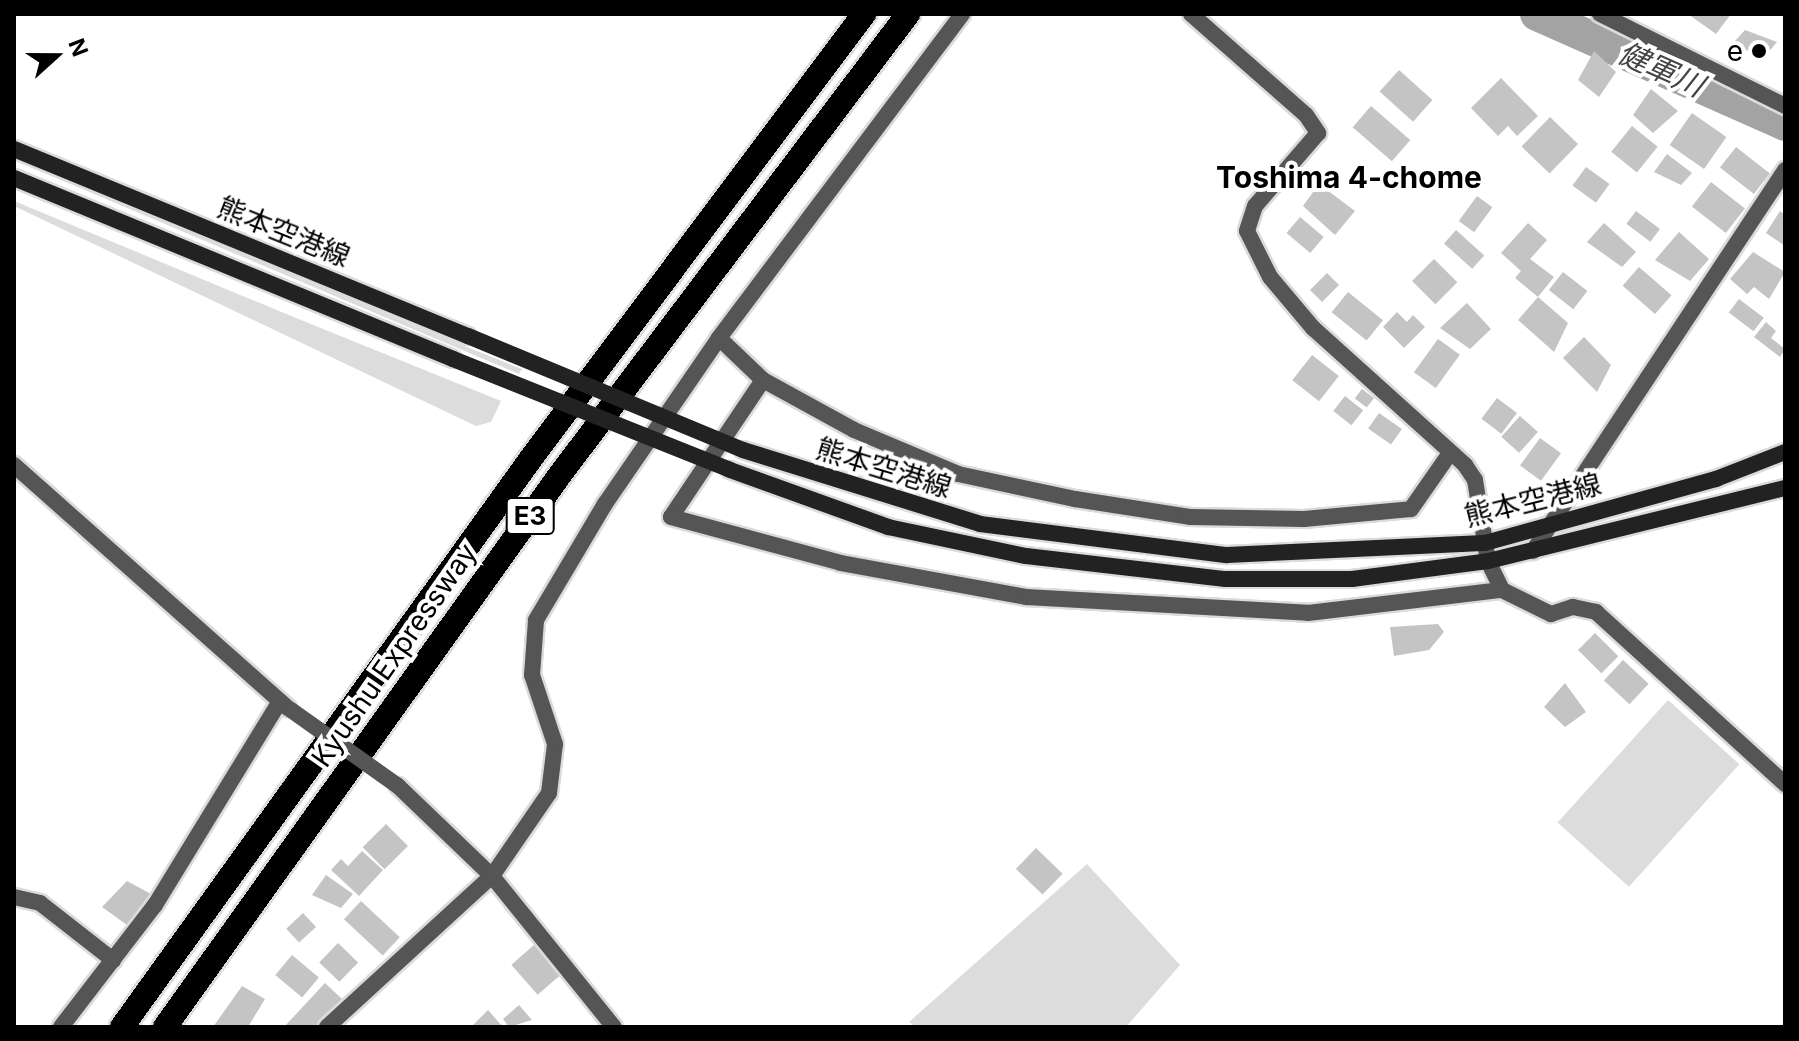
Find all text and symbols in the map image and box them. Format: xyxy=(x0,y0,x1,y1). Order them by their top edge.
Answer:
north arrow xyxy=(16,16,96,96)
water label: 健軍川 xyxy=(1613,34,1709,104)
place label: e xyxy=(1727,34,1743,68)
text: N xyxy=(63,35,94,60)
marker: e xyxy=(1750,42,1768,60)
district label: Toshima 4-chome xyxy=(1216,159,1482,195)
street label: 熊本空港線 xyxy=(213,190,355,274)
street label: 熊本空港線 xyxy=(812,431,956,505)
street label: 熊本空港線 xyxy=(1461,467,1605,533)
road number: E3 xyxy=(504,494,556,538)
street label: Kyushu Expressway xyxy=(304,537,484,773)

